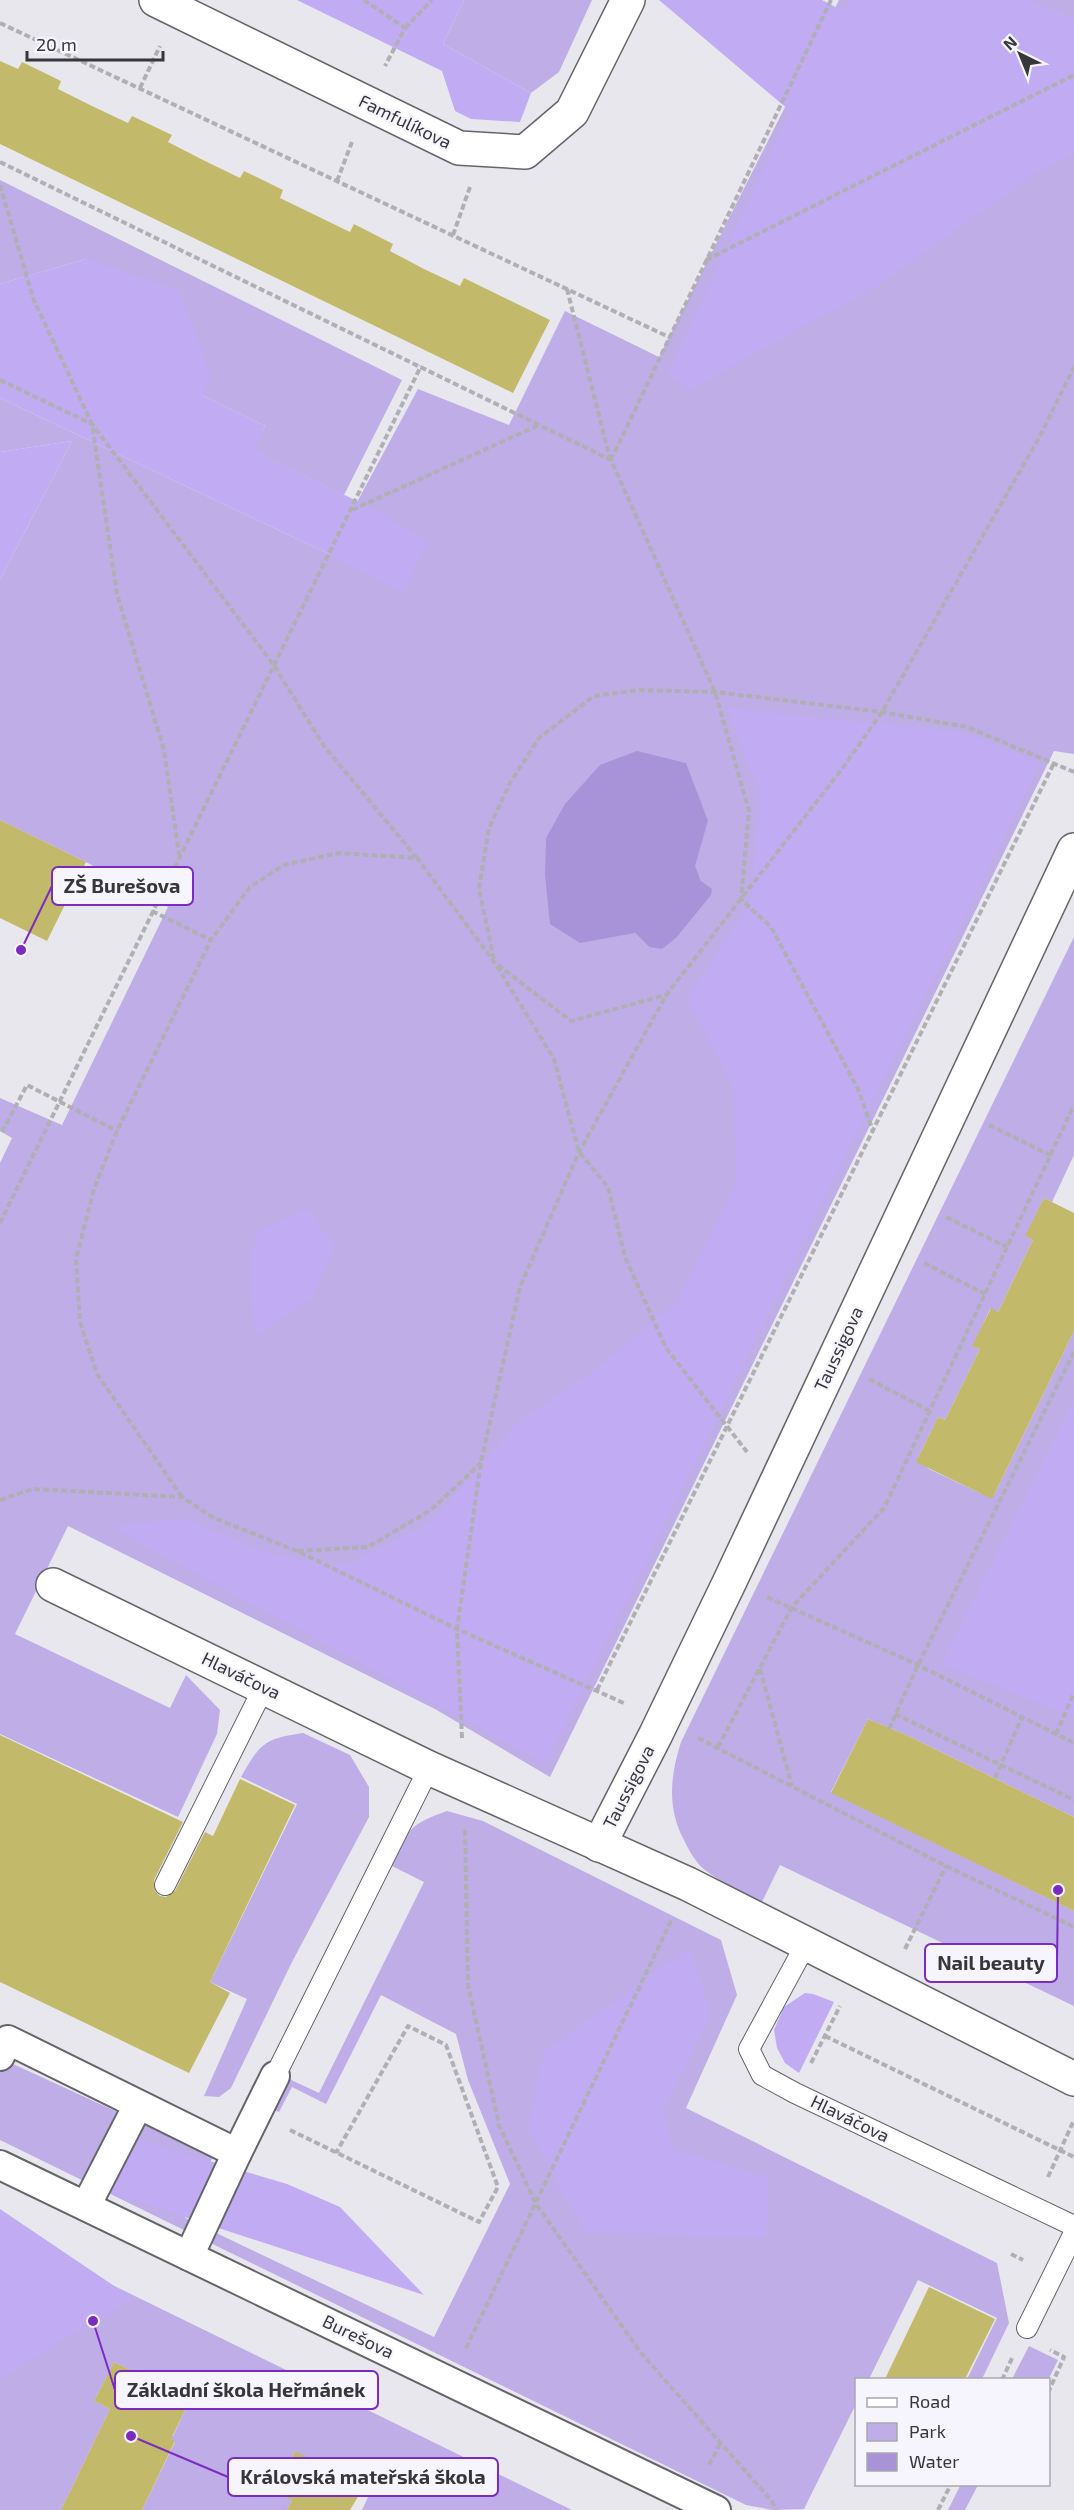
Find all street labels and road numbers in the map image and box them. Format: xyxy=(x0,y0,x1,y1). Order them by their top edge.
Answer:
street label: Famfulíkova xyxy=(356,89,455,153)
street label: Taussigova xyxy=(809,1303,867,1395)
street label: Hlaváčova xyxy=(199,1647,284,1704)
street label: Taussigova xyxy=(598,1741,659,1832)
street label: Hlaváčova xyxy=(808,2090,893,2147)
street label: Burešova xyxy=(319,2309,398,2363)

